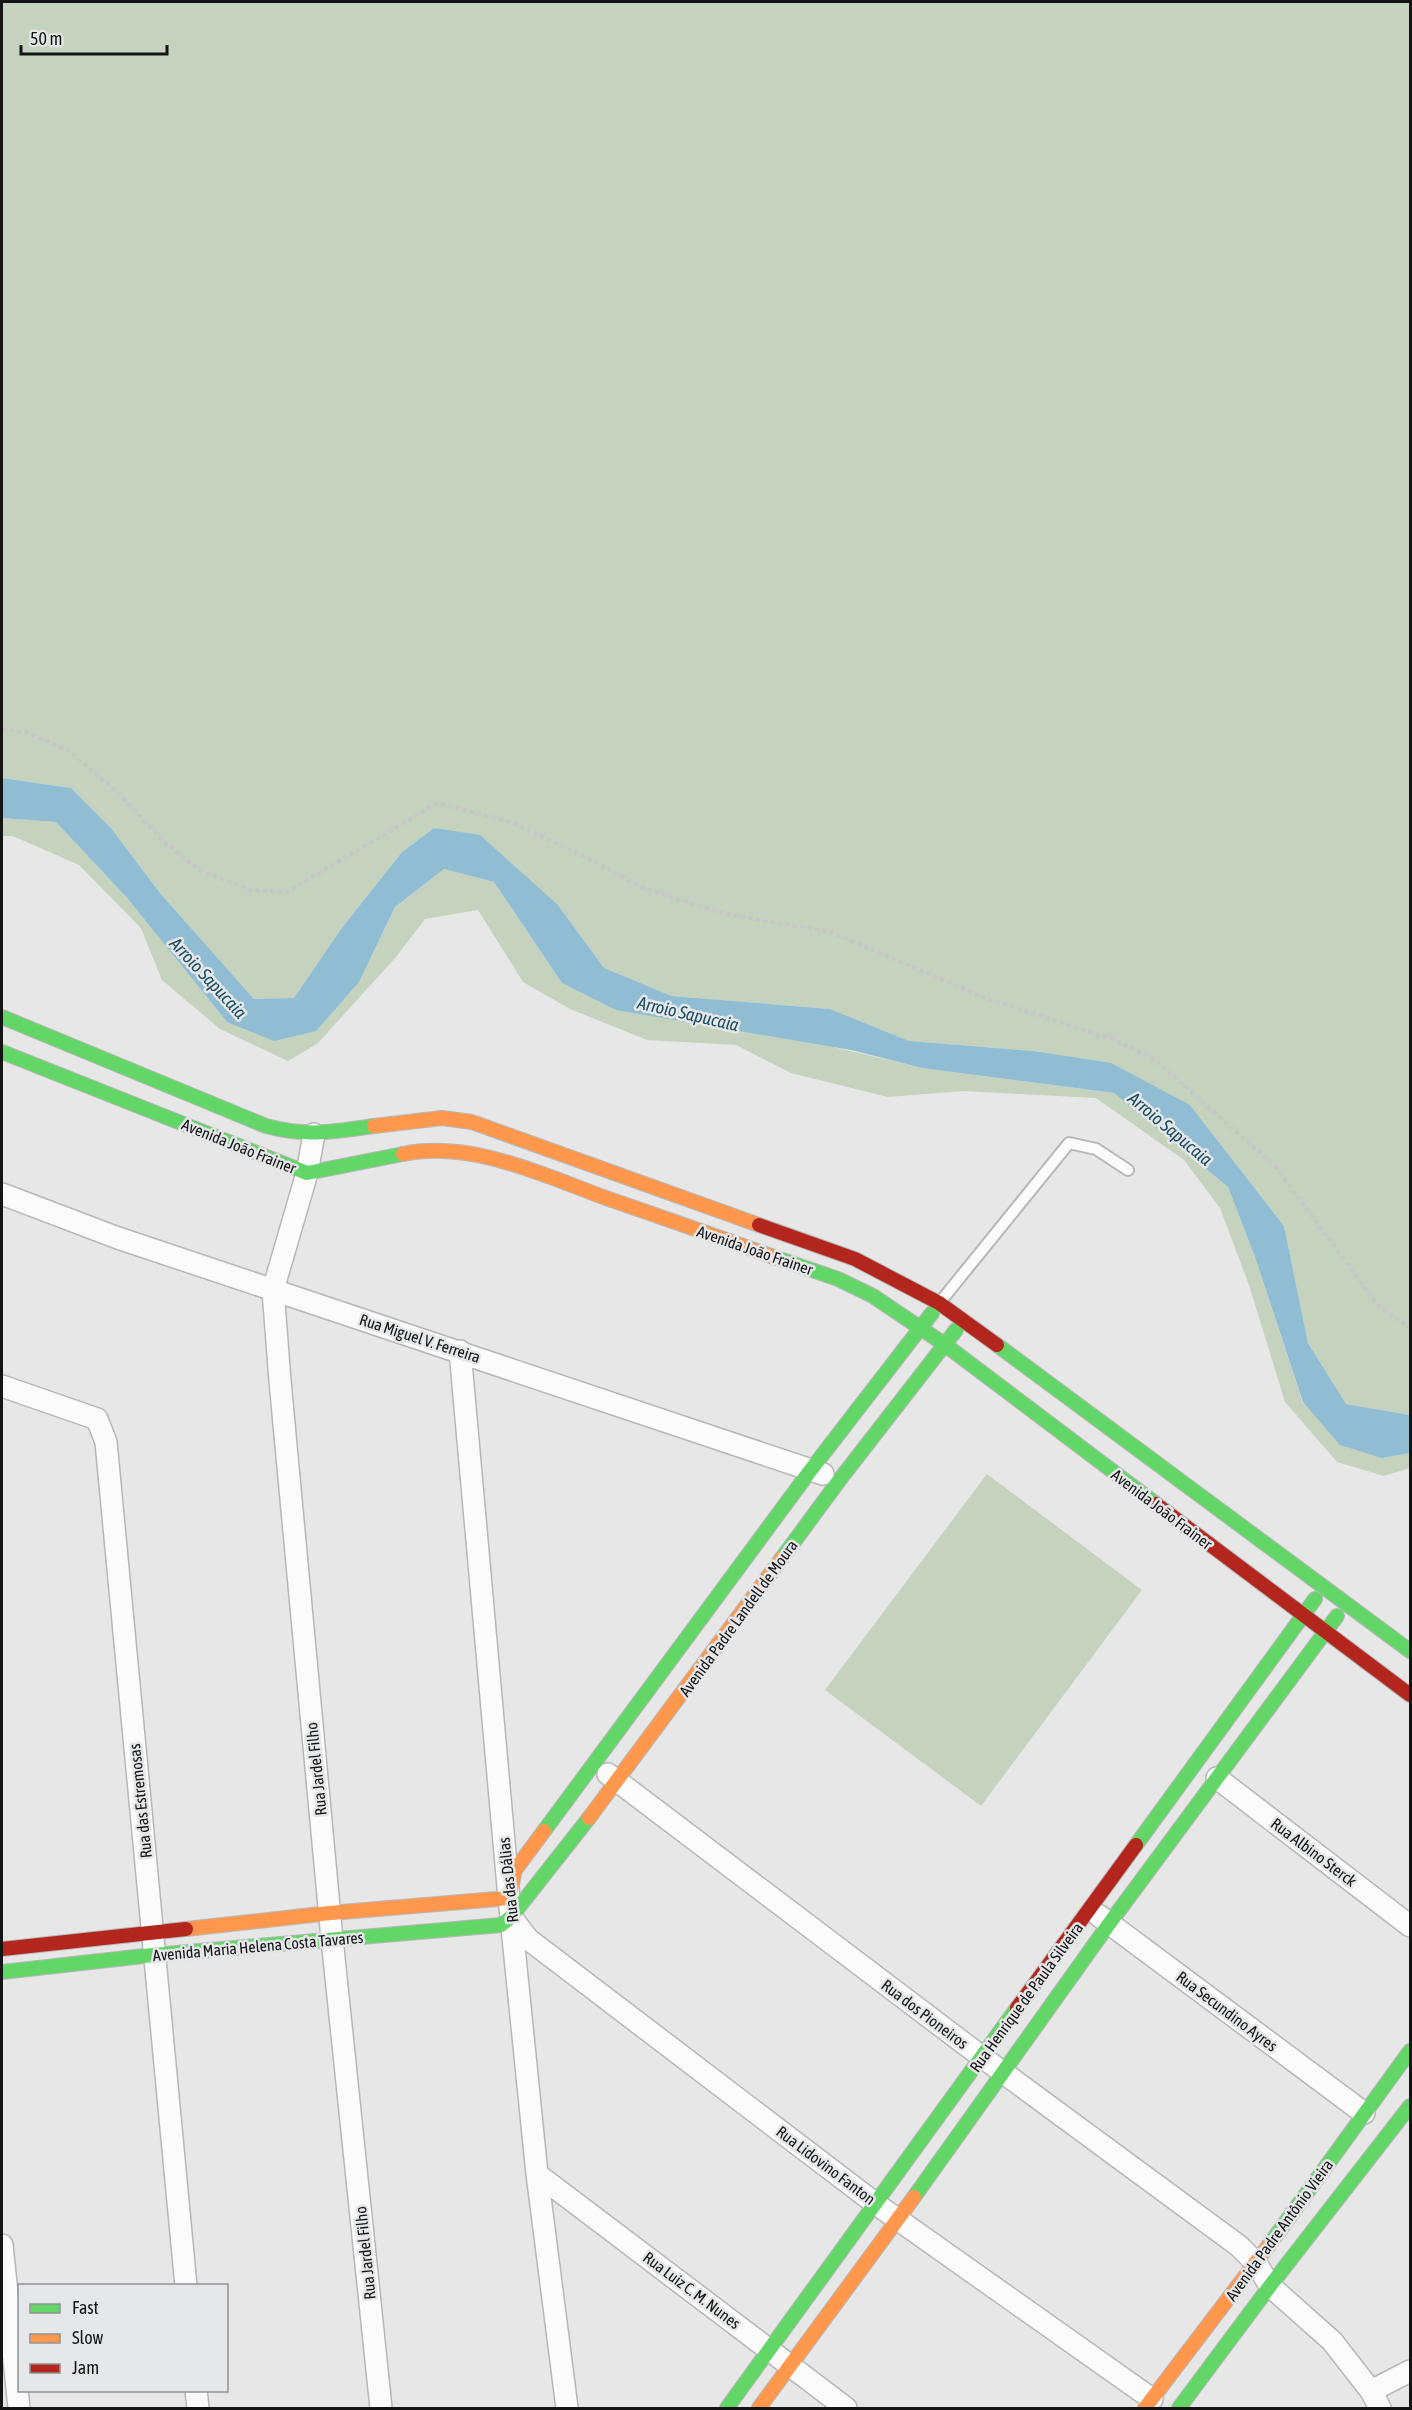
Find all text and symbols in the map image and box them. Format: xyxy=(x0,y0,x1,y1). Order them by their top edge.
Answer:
scale bar xyxy=(21,18,166,56)
text: 50 m xyxy=(30,28,62,49)
water label: Arroio Sapucaia xyxy=(165,932,252,1023)
water label: Arroio Sapucaia xyxy=(635,991,741,1035)
water label: Arroio Sapucaia xyxy=(1123,1087,1217,1170)
street label: Avenida João Frainer xyxy=(179,1115,299,1177)
street label: Avenida João Frainer xyxy=(695,1222,816,1278)
street label: Rua Miguel V. Ferreira xyxy=(357,1310,483,1367)
street label: Avenida João Frainer xyxy=(1108,1465,1216,1553)
street label: Avenida Padre Landell de Moura xyxy=(675,1536,801,1700)
street label: Rua Jardel Filho xyxy=(302,1722,330,1816)
street label: Rua das Estremosas xyxy=(125,1742,155,1859)
street label: Rua Albino Sterck xyxy=(1268,1814,1360,1890)
street label: Rua das Dálias xyxy=(495,1836,521,1924)
street label: Rua Henrique de Paula Silveira xyxy=(966,1919,1087,2076)
street label: Avenida Maria Helena Costa Tavares xyxy=(152,1928,364,1964)
street label: Rua Secundino Ayres xyxy=(1172,1967,1281,2056)
street label: Rua dos Pioneiros xyxy=(878,1976,972,2053)
street label: Rua Lidovino Fanton xyxy=(773,2122,879,2208)
street label: Avenida Padre Antônio Vieira xyxy=(1222,2156,1336,2304)
street label: Rua Jardel Filho xyxy=(351,2206,379,2300)
street label: Rua Luiz C. M. Nunes xyxy=(640,2248,744,2333)
legend xyxy=(18,2284,228,2392)
text: Fast xyxy=(72,2297,99,2318)
text: Slow xyxy=(72,2327,103,2348)
text: Jam xyxy=(72,2357,99,2378)

